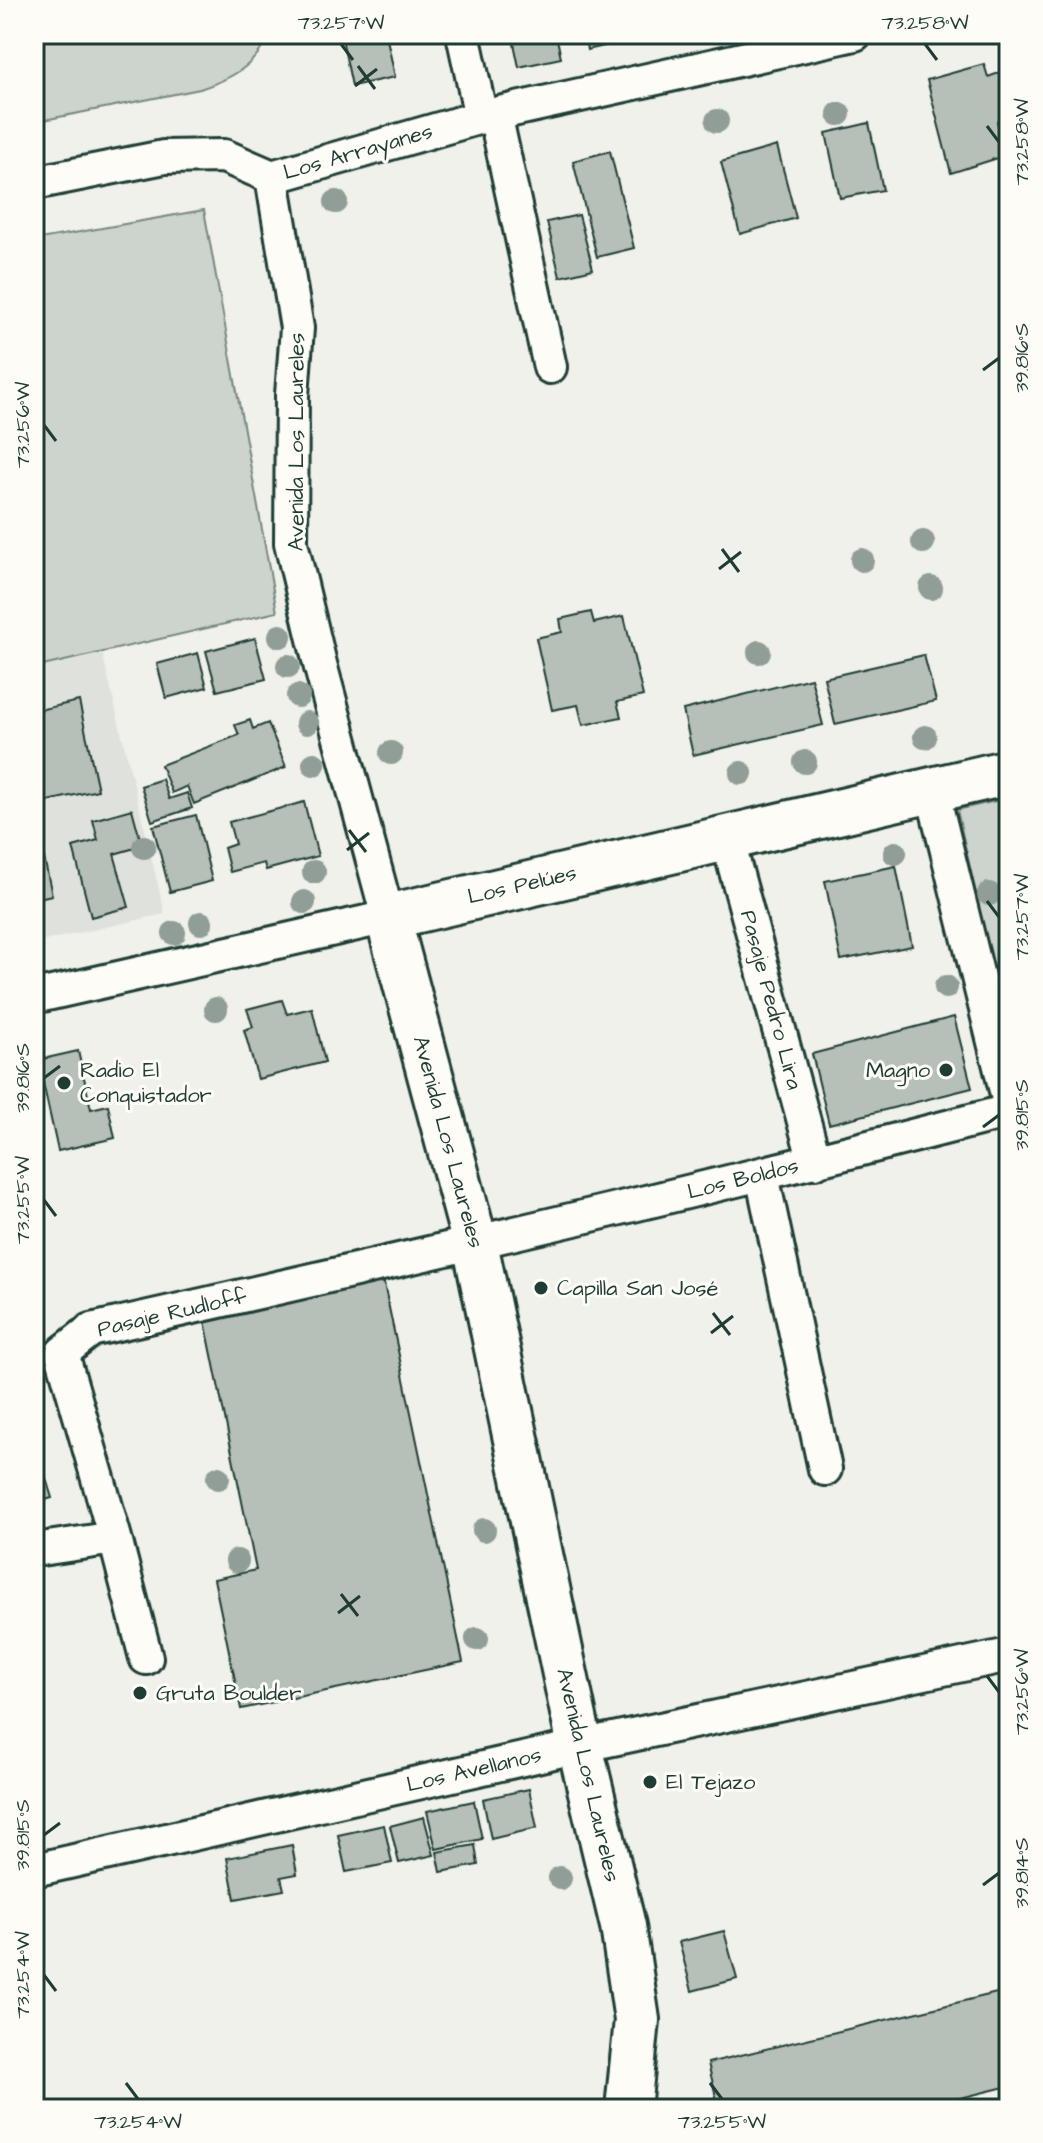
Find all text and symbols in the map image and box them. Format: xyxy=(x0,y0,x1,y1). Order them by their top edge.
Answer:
text: 73.257°W xyxy=(298,9,384,37)
text: 73.258°W xyxy=(881,9,969,37)
text: 73.258°W xyxy=(1008,98,1036,186)
street label: Los Arrayanes xyxy=(280,116,437,189)
text: 39.816°S xyxy=(1008,323,1036,393)
street label: Avenida Los Laureles xyxy=(281,333,312,551)
text: 73.256°W xyxy=(9,381,37,468)
street label: Los Pelúes xyxy=(464,857,580,913)
text: 73.257°W xyxy=(1008,874,1036,960)
street label: Pasaje Pedro Lira xyxy=(732,907,810,1093)
street label: Avenida Los Laureles xyxy=(405,1032,491,1252)
text: 39.816°S xyxy=(9,1043,37,1113)
place label: Radio El Conquistador xyxy=(80,1055,212,1111)
place label: Magno xyxy=(866,1055,931,1087)
marker: Magno xyxy=(937,1061,955,1079)
marker: Radio El Conquistador xyxy=(55,1074,73,1092)
text: 39.815°S xyxy=(1008,1079,1036,1151)
street label: Los Boldos xyxy=(684,1150,802,1208)
text: 73.255°W xyxy=(9,1156,37,1244)
place label: Capilla San José xyxy=(557,1273,718,1304)
marker: Capilla San José xyxy=(532,1279,550,1297)
street label: Pasaje Rudloff xyxy=(94,1281,251,1345)
text: 73.256°W xyxy=(1008,1648,1036,1735)
street label: Avenida Los Laureles xyxy=(548,1665,628,1885)
place label: Gruta Boulder xyxy=(156,1678,301,1709)
marker: Gruta Boulder xyxy=(131,1684,149,1702)
street label: Los Avellanos xyxy=(404,1739,544,1801)
place label: El Tejazo xyxy=(666,1767,756,1798)
marker: El Tejazo xyxy=(641,1773,659,1791)
text: 39.815°S xyxy=(9,1799,37,1871)
text: 39.814°S xyxy=(1008,1837,1036,1908)
text: 73.254°W xyxy=(9,1931,37,2019)
text: 73.254°W xyxy=(94,2108,182,2136)
text: 73.255°W xyxy=(678,2108,766,2136)

